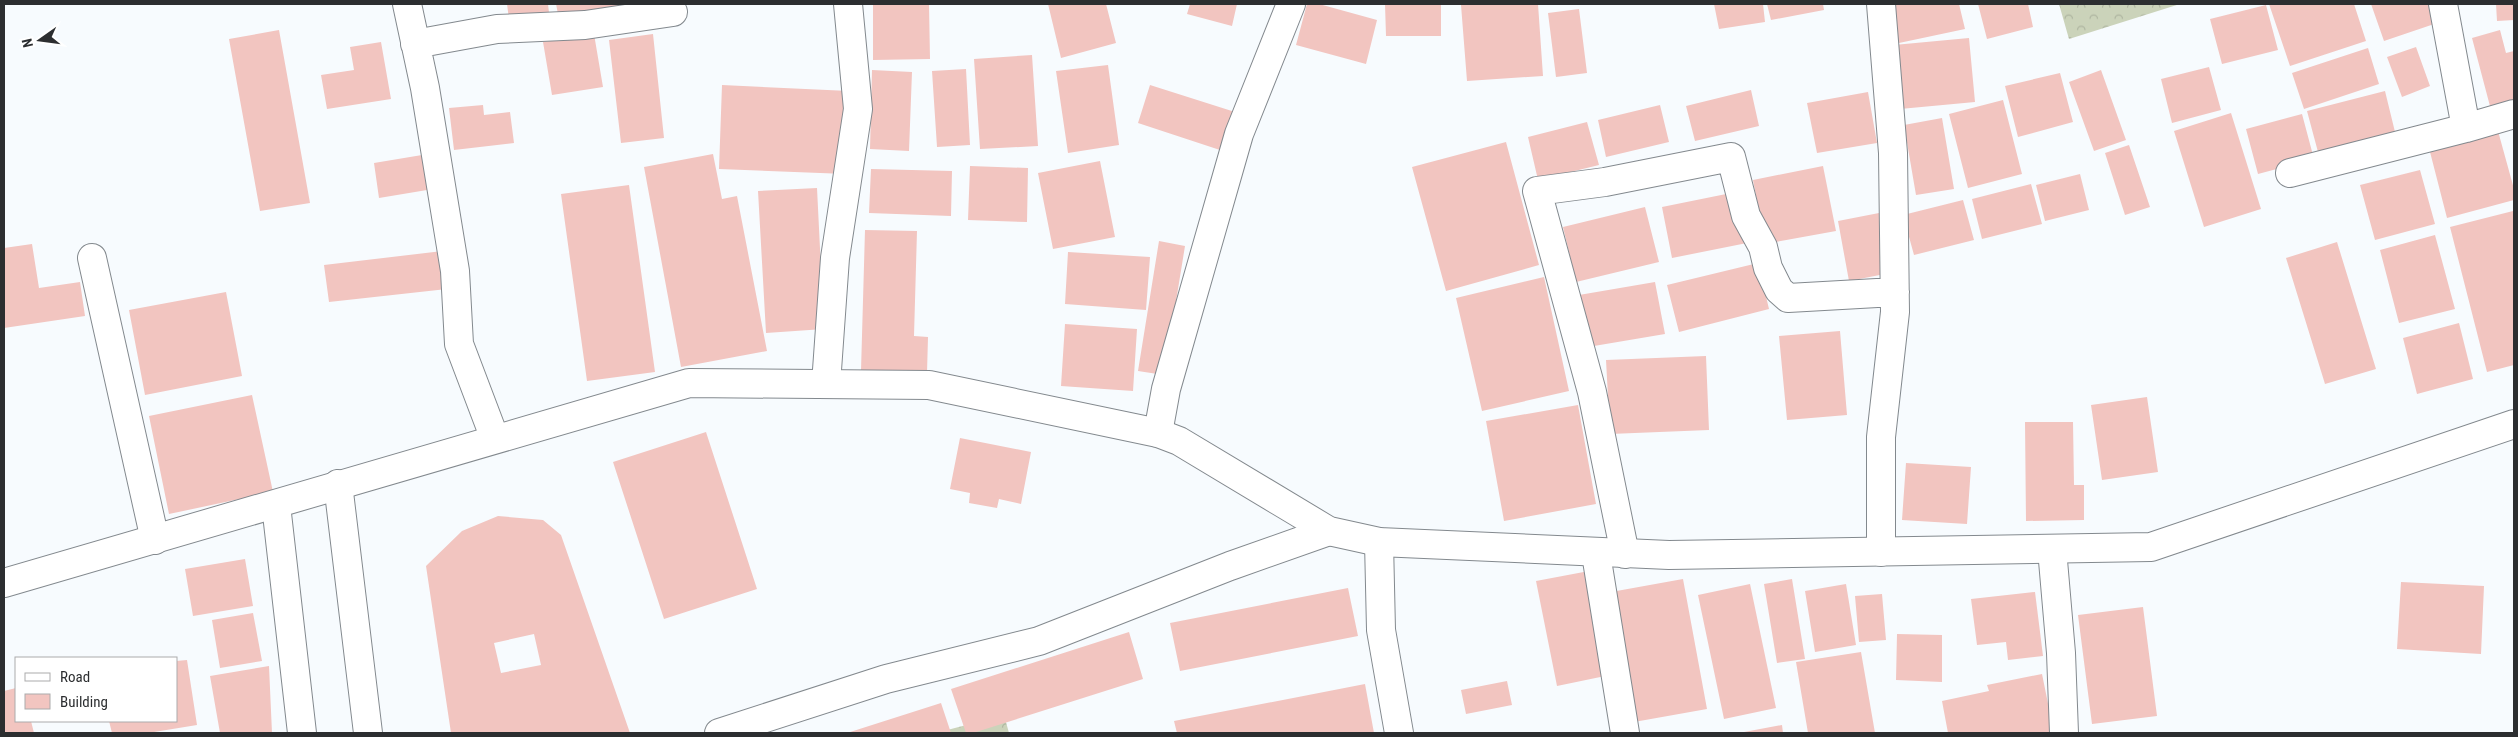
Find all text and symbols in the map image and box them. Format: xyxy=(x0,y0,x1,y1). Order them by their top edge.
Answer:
north arrow xyxy=(15,15,65,65)
text: N xyxy=(19,37,36,49)
legend xyxy=(15,657,178,722)
text: Road xyxy=(60,668,90,686)
text: Building xyxy=(60,693,108,711)

